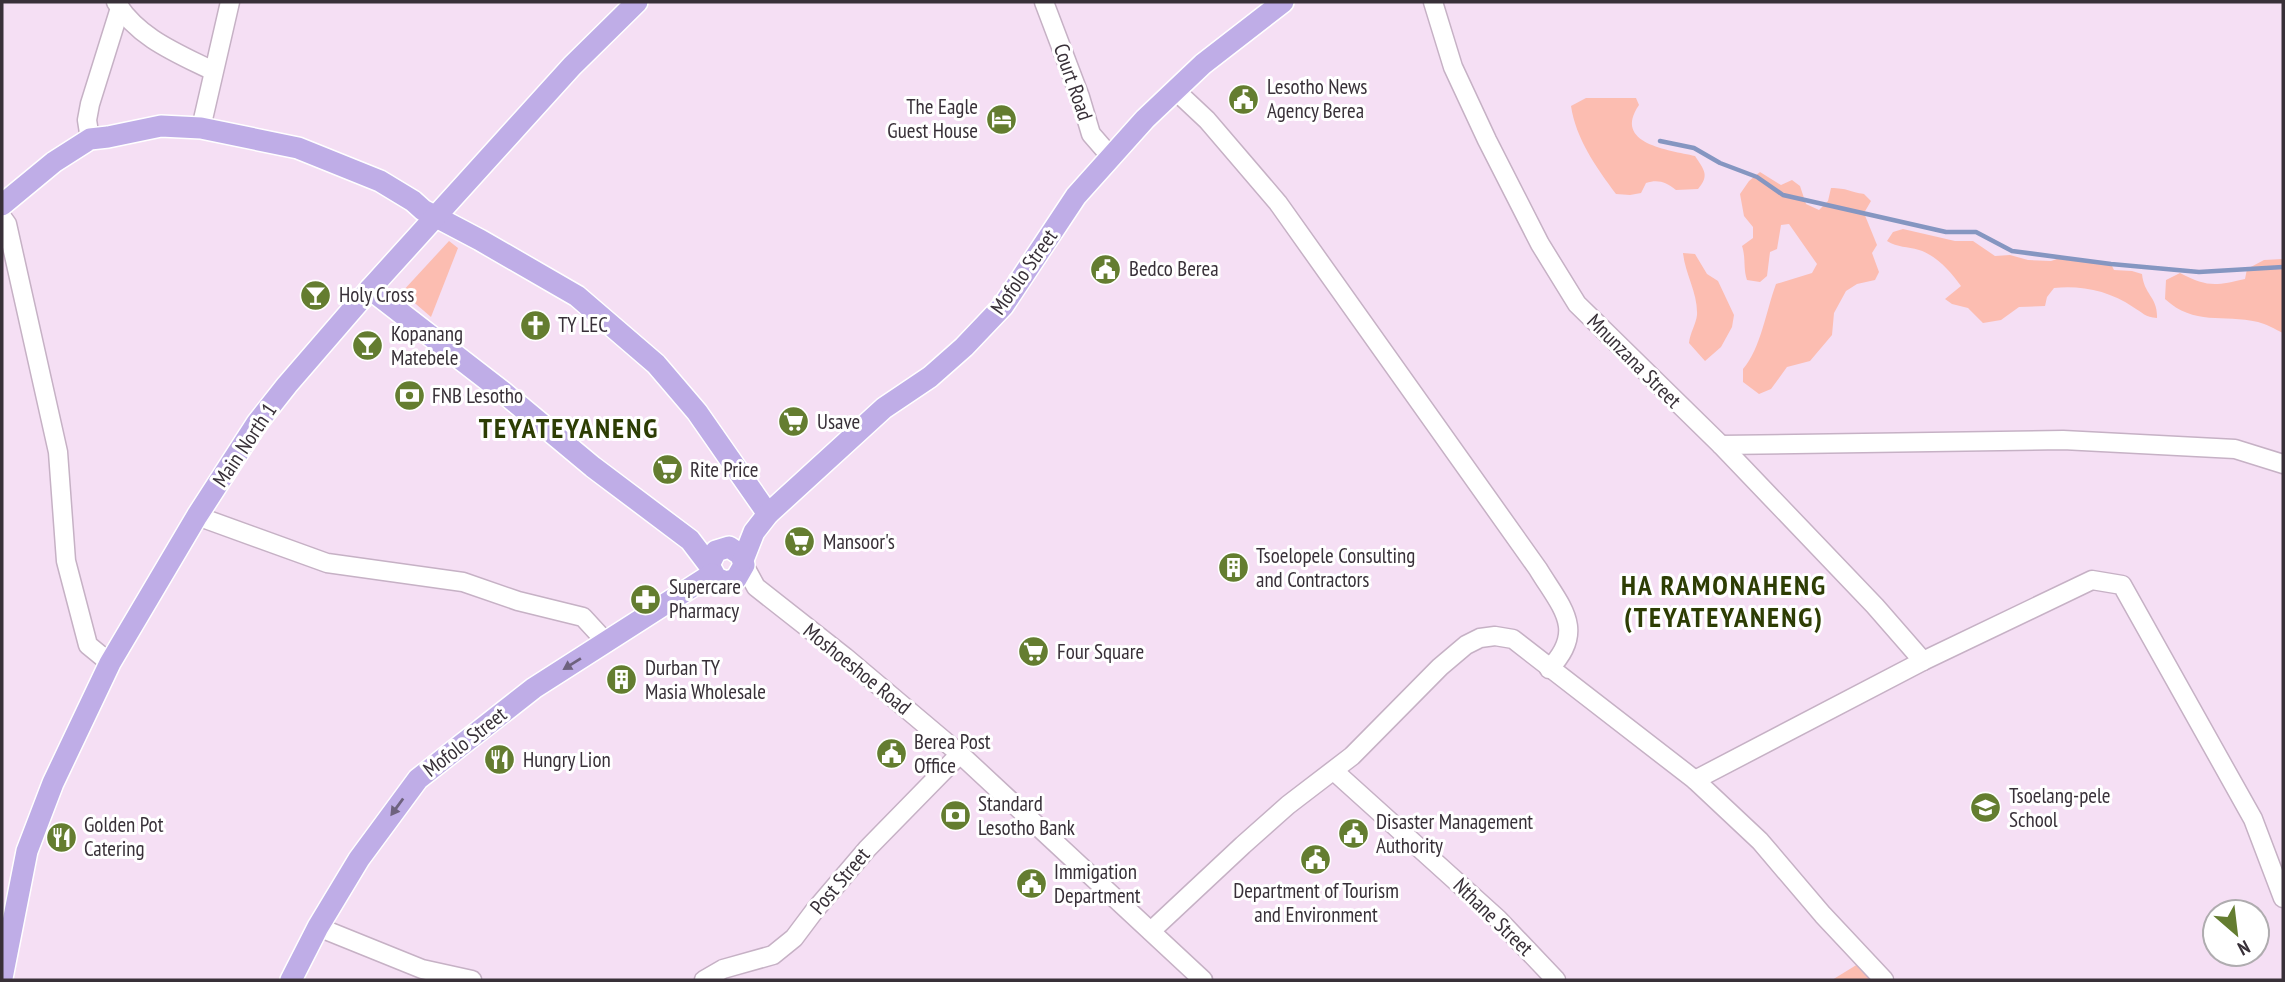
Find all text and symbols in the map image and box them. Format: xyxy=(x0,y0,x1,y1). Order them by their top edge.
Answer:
street label: Court Road xyxy=(1048,40,1099,124)
place label: Lesotho News Agency Berea xyxy=(1267,73,1367,124)
public building icon: Lesotho News Agency Berea xyxy=(1227,82,1261,116)
place label: The Eagle Guest House xyxy=(887,93,978,144)
hotel icon: The Eagle Guest House xyxy=(984,102,1018,136)
street label: Mofolo Street xyxy=(984,223,1063,320)
public building icon: Bedco Berea xyxy=(1089,252,1123,286)
place label: Bedco Berea xyxy=(1129,255,1219,282)
bar icon: Holy Cross xyxy=(299,278,333,312)
place label: Holy Cross xyxy=(339,281,414,308)
church icon: TY LEC xyxy=(518,308,552,342)
street label: Mnunzana Street xyxy=(1582,308,1687,414)
place label: TY LEC xyxy=(558,311,608,338)
place label: Kopanang Matebele xyxy=(391,320,463,371)
bar icon: Kopanang Matebele xyxy=(351,329,385,363)
bank icon: FNB Lesotho xyxy=(392,379,426,413)
place label: FNB Lesotho xyxy=(432,382,523,409)
street label: Main North 1 xyxy=(207,398,282,492)
supermarket icon: Usave xyxy=(777,405,811,439)
place label: Usave xyxy=(817,408,860,435)
district label: TEYATEYANENG xyxy=(479,409,659,446)
supermarket icon: Rite Price xyxy=(650,453,684,487)
place label: Rite Price xyxy=(690,456,758,483)
supermarket icon: Mansoor's xyxy=(783,525,817,559)
place label: Mansoor's xyxy=(823,528,895,555)
place label: Tsoelopele Consulting and Contractors xyxy=(1256,542,1415,593)
building icon: Tsoelopele Consulting and Contractors xyxy=(1216,551,1250,585)
district label: HA RAMONAHENG (TEYATEYANENG) xyxy=(1621,566,1827,635)
place label: Supercare Pharmacy xyxy=(669,573,741,624)
pharmacy icon: Supercare Pharmacy xyxy=(629,582,663,616)
street label: Moshoeshoe Road xyxy=(798,617,917,720)
supermarket icon: Four Square xyxy=(1017,635,1051,669)
place label: Four Square xyxy=(1057,638,1144,665)
place label: Durban TY Masia Wholesale xyxy=(645,654,766,705)
one-way arrow xyxy=(562,657,581,670)
building icon: Durban TY Masia Wholesale xyxy=(605,663,639,697)
street label: Mofolo Street xyxy=(418,701,512,783)
place label: Berea Post Office xyxy=(914,728,991,779)
public building icon: Berea Post Office xyxy=(874,737,908,771)
restaurant icon: Hungry Lion xyxy=(483,743,517,777)
place label: Hungry Lion xyxy=(523,746,611,773)
place label: Tsoelang-pele School xyxy=(2009,782,2111,833)
place label: Standard Lesotho Bank xyxy=(978,790,1075,841)
school or university icon: Tsoelang-pele School xyxy=(1969,791,2003,825)
one-way arrow xyxy=(391,798,405,816)
bank icon: Standard Lesotho Bank xyxy=(938,799,972,833)
place label: Disaster Management Authority xyxy=(1376,808,1533,859)
place label: Golden Pot Catering xyxy=(84,811,164,862)
public building icon: Disaster Management Authority xyxy=(1336,817,1370,851)
restaurant icon: Golden Pot Catering xyxy=(44,820,78,854)
street label: Post Street xyxy=(804,842,875,920)
public building icon: Department of Tourism and Environment xyxy=(1299,842,1333,876)
place label: Immigation Department xyxy=(1054,858,1141,909)
public building icon: Immigation Department xyxy=(1014,867,1048,901)
street label: Nthane Street xyxy=(1448,872,1539,961)
place label: Department of Tourism and Environment xyxy=(1233,877,1399,928)
north arrow xyxy=(2201,898,2271,968)
text: N xyxy=(2234,935,2254,961)

